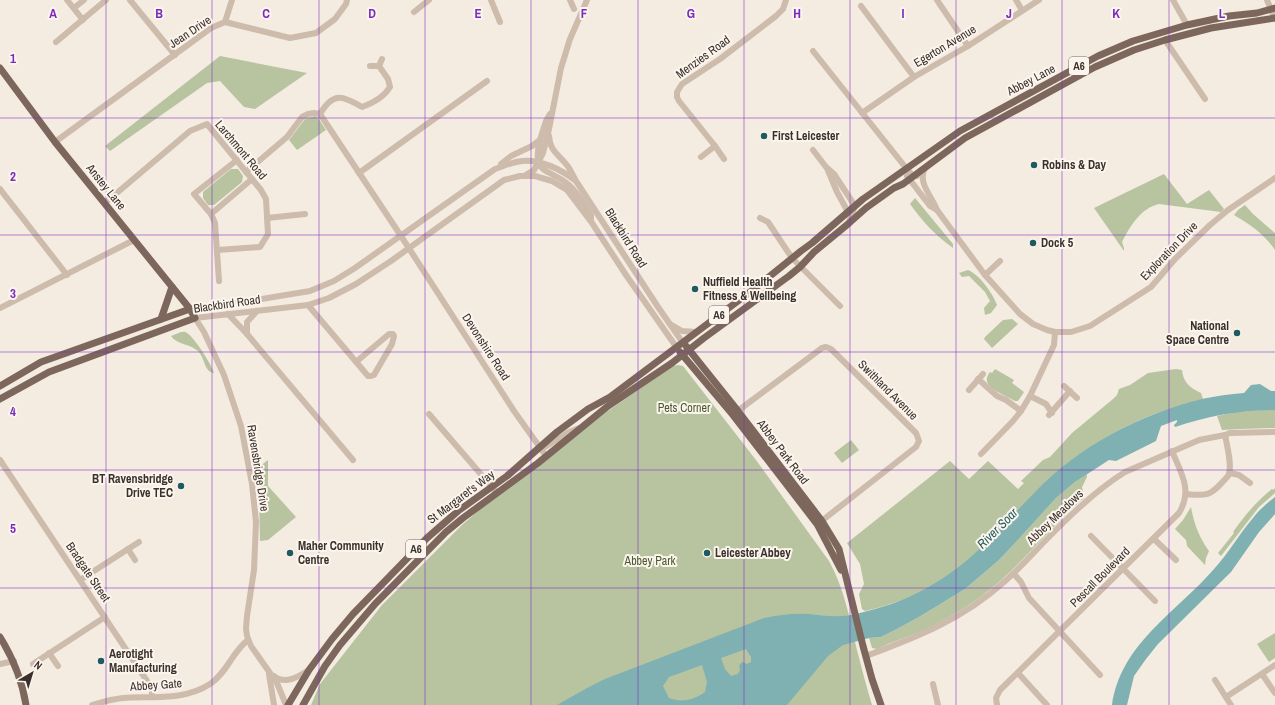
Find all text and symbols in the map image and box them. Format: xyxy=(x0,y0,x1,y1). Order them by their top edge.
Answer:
text: A xyxy=(49,5,57,22)
text: B xyxy=(155,5,163,22)
text: C xyxy=(262,5,270,22)
text: D xyxy=(368,5,376,22)
text: E xyxy=(474,5,482,22)
text: F xyxy=(581,5,588,22)
text: G xyxy=(687,5,695,22)
text: H xyxy=(793,5,801,22)
text: I xyxy=(902,5,905,22)
text: J xyxy=(1006,5,1012,22)
text: K xyxy=(1112,5,1120,22)
text: L xyxy=(1219,5,1226,22)
street label: Jean Drive xyxy=(166,12,214,52)
street label: Egerton Avenue xyxy=(911,21,979,71)
street label: Menzies Road xyxy=(673,32,733,82)
text: 1 xyxy=(10,50,16,67)
road number: A6 xyxy=(1069,57,1089,75)
street label: Abbey Lane xyxy=(1003,61,1058,100)
street label: Larchmont Road xyxy=(211,117,271,183)
place label: First Leicester xyxy=(772,128,839,144)
marker: First Leicester xyxy=(759,131,769,141)
place label: Robins & Day xyxy=(1042,157,1107,173)
street label: Anstey Lane xyxy=(82,160,129,213)
marker: Robins & Day xyxy=(1029,160,1039,170)
text: 2 xyxy=(10,168,16,185)
street label: Blackbird Road xyxy=(601,205,651,271)
street label: Exploration Drive xyxy=(1137,218,1201,284)
place label: Dock 5 xyxy=(1041,235,1074,251)
marker: Dock 5 xyxy=(1028,238,1038,248)
place label: Nuffield Health Fitness & Wellbeing xyxy=(703,274,796,304)
marker: Nuffield Health Fitness & Wellbeing xyxy=(690,284,700,294)
text: 3 xyxy=(10,285,16,302)
street label: Blackbird Road xyxy=(193,291,261,317)
road number: A6 xyxy=(709,306,729,324)
street label: Devonshire Road xyxy=(458,311,514,383)
place label: National Space Centre xyxy=(1166,318,1230,348)
marker: National Space Centre xyxy=(1232,328,1242,338)
street label: Swithland Avenue xyxy=(855,357,921,423)
park label: Pets Corner xyxy=(658,400,711,416)
text: 4 xyxy=(10,403,16,420)
street label: Abbey Park Road xyxy=(753,416,813,488)
street label: Ravensbridge Drive xyxy=(243,424,273,512)
street label: St Margaret's Way xyxy=(424,466,498,528)
place label: BT Ravensbridge Drive TEC xyxy=(92,471,174,501)
marker: BT Ravensbridge Drive TEC xyxy=(176,481,186,491)
street label: Abbey Meadows xyxy=(1023,486,1087,549)
water label: River Soar xyxy=(973,504,1022,552)
text: 5 xyxy=(10,520,16,537)
place label: Maher Community Centre xyxy=(298,538,384,568)
street label: Bradgate Street xyxy=(62,539,114,605)
road number: A6 xyxy=(406,540,426,558)
street label: Pescall Boulevard xyxy=(1066,543,1134,611)
place label: Leicester Abbey xyxy=(715,545,791,561)
marker: Maher Community Centre xyxy=(285,548,295,558)
marker: Leicester Abbey xyxy=(702,548,712,558)
park label: Abbey Park xyxy=(624,553,676,569)
place label: Aerotight Manufacturing xyxy=(109,646,177,676)
north arrow xyxy=(12,653,52,693)
marker: Aerotight Manufacturing xyxy=(96,656,106,666)
text: N xyxy=(31,658,45,673)
street label: Abbey Gate xyxy=(129,675,182,695)

